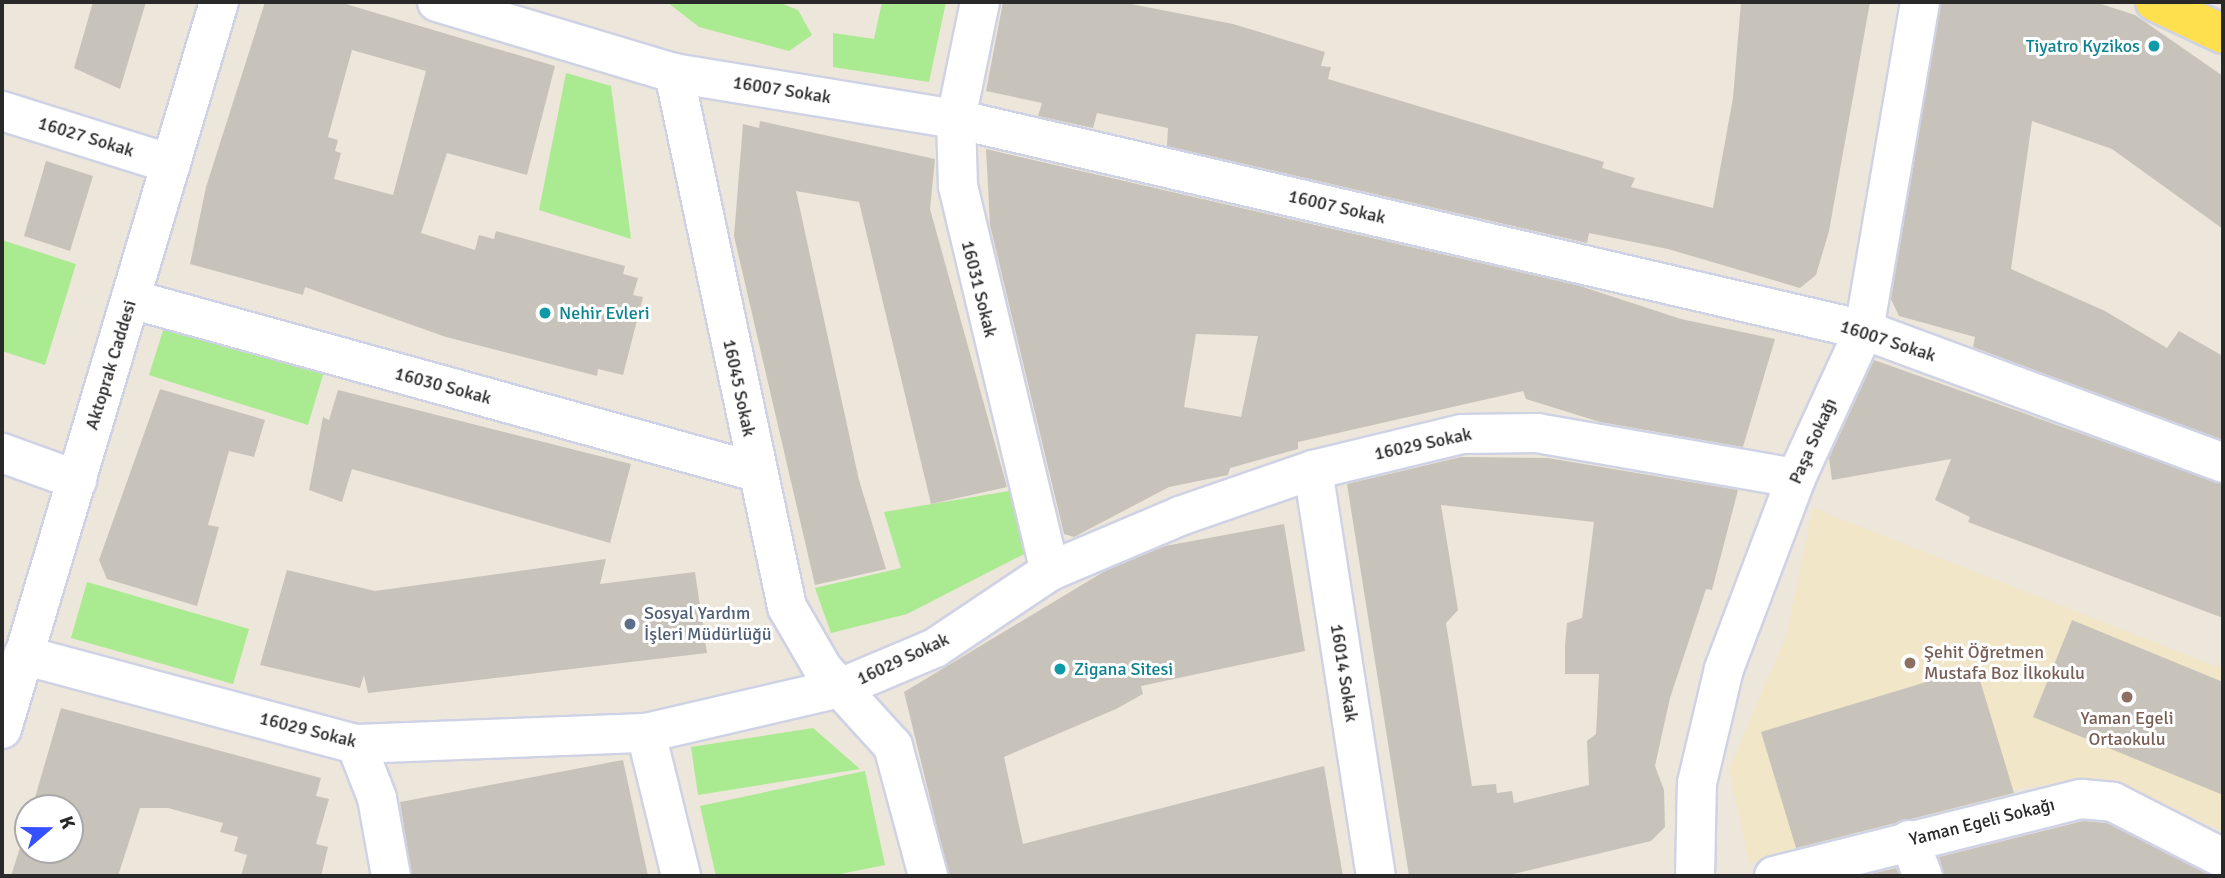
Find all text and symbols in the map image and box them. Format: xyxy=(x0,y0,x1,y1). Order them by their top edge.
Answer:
place label: Tiyatro Kyzikos xyxy=(2026,35,2140,57)
marker: Tiyatro Kyzikos xyxy=(2146,38,2162,54)
street label: 16007 Sokak xyxy=(731,72,833,108)
street label: 16027 Sokak xyxy=(35,112,137,162)
street label: 16007 Sokak xyxy=(1286,185,1388,229)
street label: 16031 Sokak xyxy=(957,238,1001,340)
street label: Aktoprak Caddesi xyxy=(81,298,141,432)
place label: Nehir Evleri xyxy=(559,302,650,324)
marker: Nehir Evleri xyxy=(537,305,553,321)
street label: 16007 Sokak xyxy=(1838,315,1938,367)
street label: 16045 Sokak xyxy=(718,337,760,439)
street label: 16030 Sokak xyxy=(392,363,494,409)
street label: Paşa Sokağı xyxy=(1784,395,1842,487)
street label: 16029 Sokak xyxy=(1372,423,1474,465)
place label: Sosyal Yardım İşleri Müdürlüğü xyxy=(644,603,772,646)
marker: Sosyal Yardım İşleri Müdürlüğü xyxy=(622,616,638,632)
street label: 16014 Sokak xyxy=(1326,622,1362,724)
street label: 16029 Sokak xyxy=(854,628,952,690)
place label: Şehit Öğretmen Mustafa Boz İlkokulu xyxy=(1924,642,2085,684)
marker: Şehit Öğretmen Mustafa Boz İlkokulu xyxy=(1902,655,1918,671)
place label: Zigana Sitesi xyxy=(1074,658,1173,680)
marker: Zigana Sitesi xyxy=(1052,661,1068,677)
marker: Yaman Egeli Ortaokulu xyxy=(2119,689,2135,705)
street label: 16029 Sokak xyxy=(257,708,359,752)
place label: Yaman Egeli Ortaokulu xyxy=(2080,708,2174,750)
north arrow xyxy=(14,794,84,864)
street label: Yaman Egeli Sokağı xyxy=(1907,794,2057,850)
text: K xyxy=(54,813,80,832)

